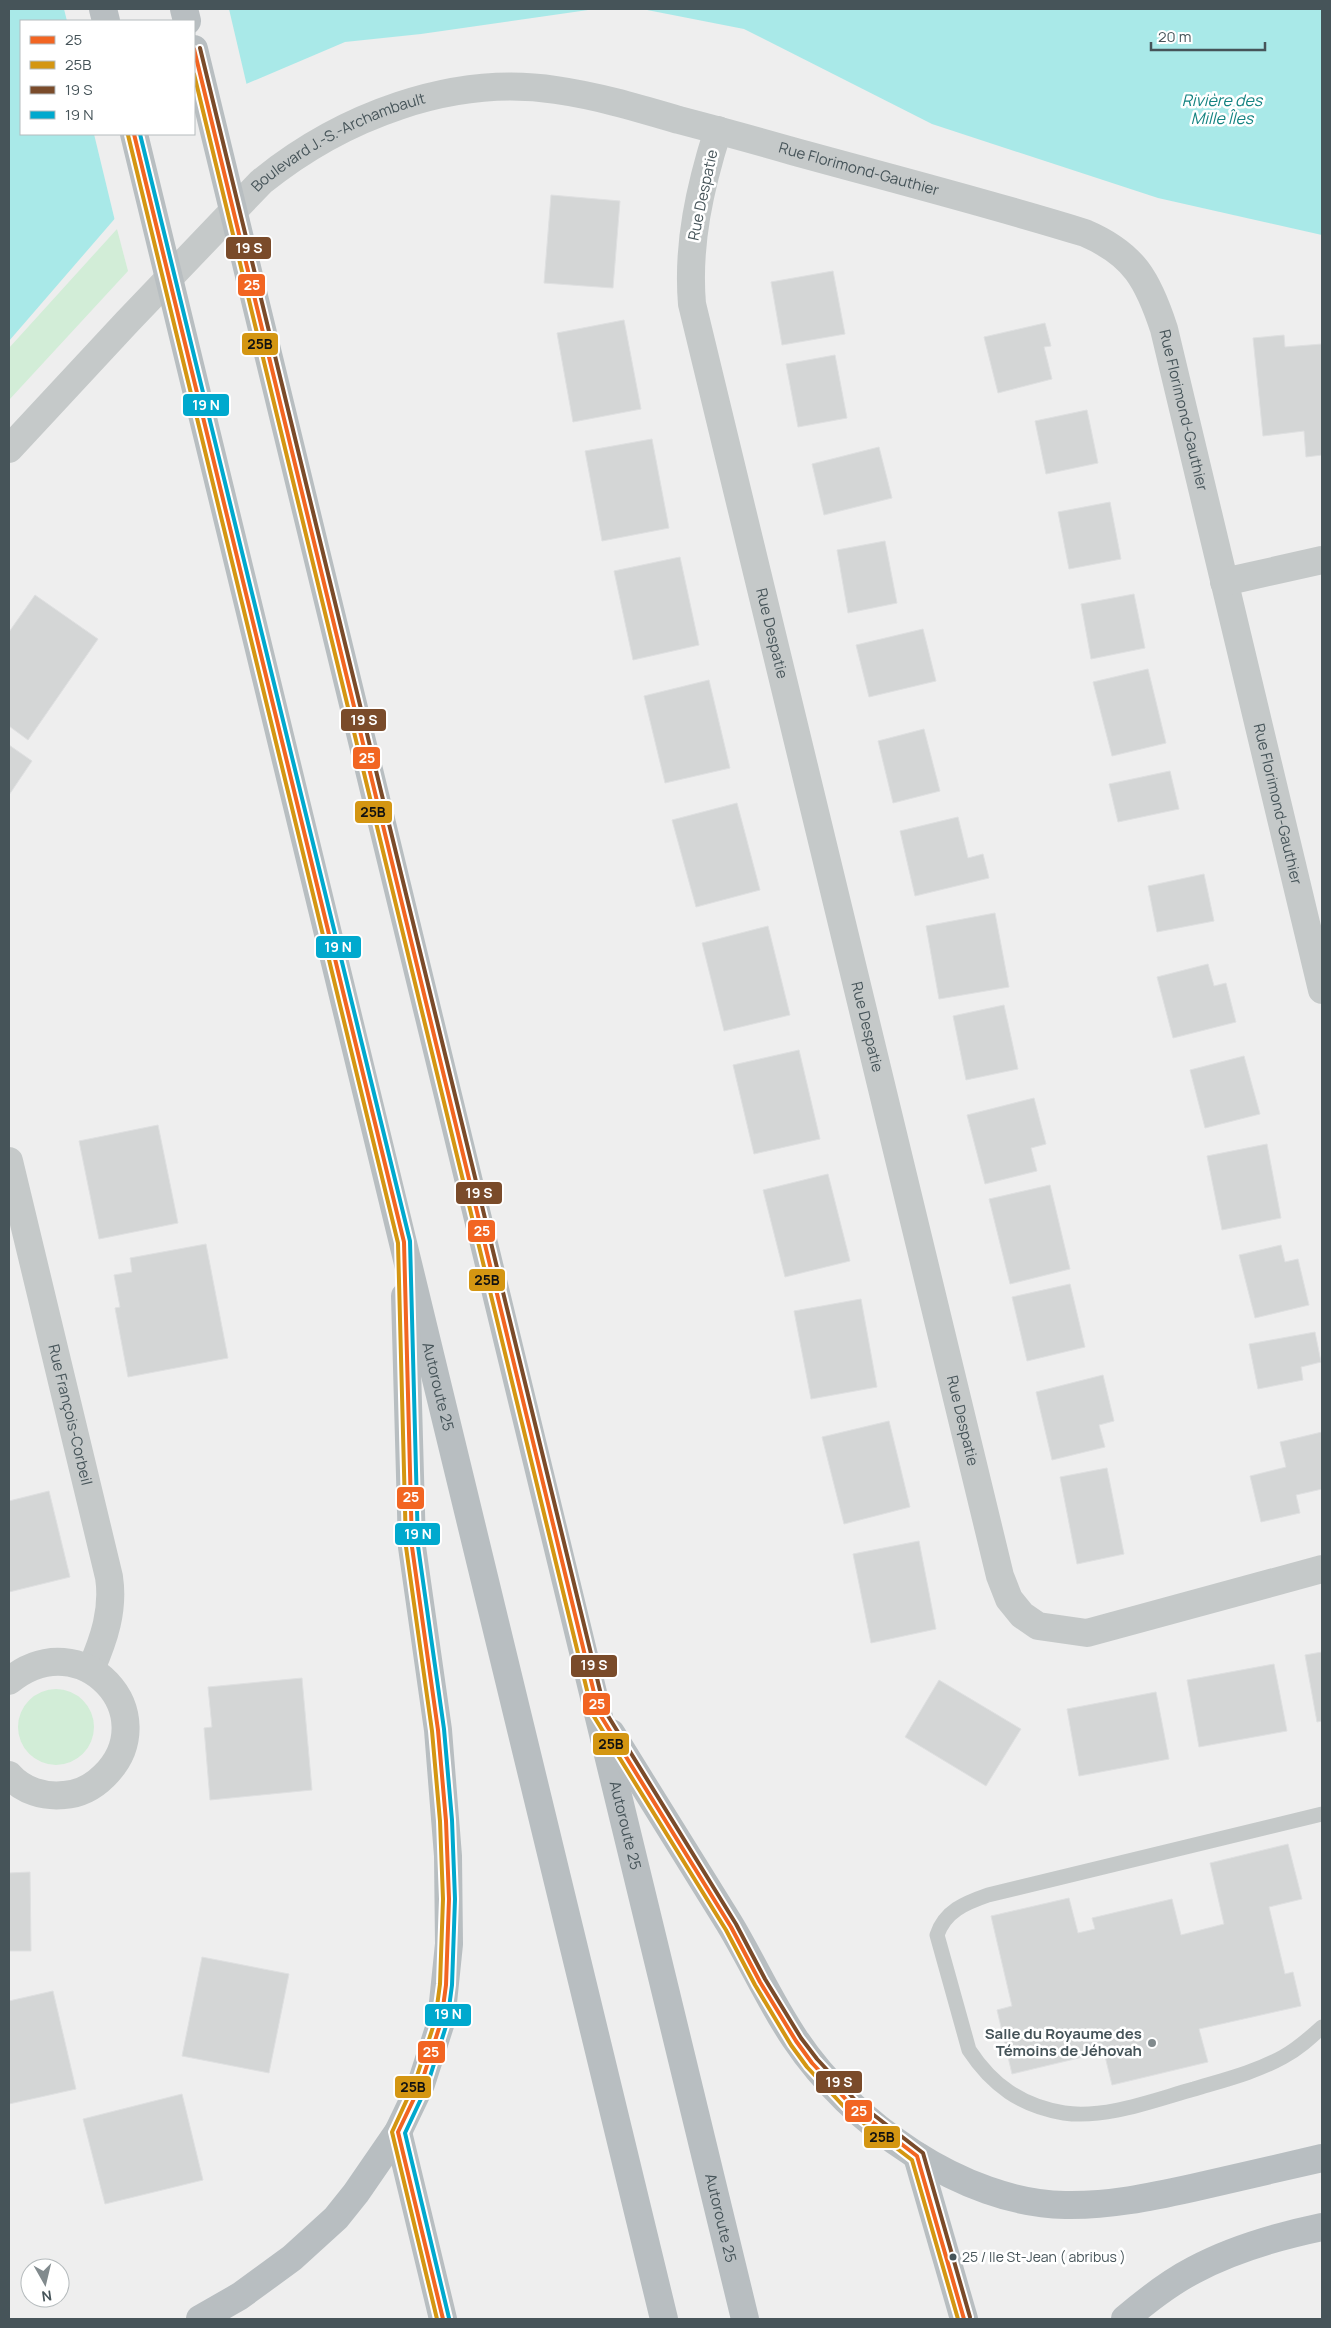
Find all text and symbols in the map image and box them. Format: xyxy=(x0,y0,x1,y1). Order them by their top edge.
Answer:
legend xyxy=(20,20,195,135)
scale bar xyxy=(1151,20,1265,52)
text: 20 m xyxy=(1158,26,1191,47)
text: 25 xyxy=(65,29,82,50)
text: 25B xyxy=(65,54,91,75)
text: 19 S xyxy=(65,79,92,100)
street label: Boulevard J.-S.-Archambault xyxy=(246,87,428,196)
water label: Rivière des Mille Îles xyxy=(1182,89,1264,129)
text: 19 N xyxy=(65,104,93,125)
street label: Rue Florimond-Gauthier xyxy=(776,137,942,201)
street label: Rue Despatie xyxy=(683,147,722,242)
line badge: 19 S xyxy=(225,236,272,260)
text: 19 S xyxy=(236,238,262,257)
line badge: 25 xyxy=(237,273,266,297)
text: 25 xyxy=(244,275,260,294)
street label: Rue Florimond-Gauthier xyxy=(1154,327,1213,493)
line badge: 25B xyxy=(241,332,279,356)
text: 25B xyxy=(247,334,273,353)
line badge: 19 N xyxy=(182,393,230,417)
text: 19 N xyxy=(192,395,220,414)
street label: Rue Despatie xyxy=(751,586,793,681)
line badge: 19 S xyxy=(340,708,387,732)
text: 19 S xyxy=(351,710,377,729)
street label: Rue Florimond-Gauthier xyxy=(1249,721,1308,887)
line badge: 25 xyxy=(352,746,381,770)
text: 25 xyxy=(359,748,375,767)
line badge: 25B xyxy=(354,800,393,824)
text: 25B xyxy=(360,802,386,821)
line badge: 19 N xyxy=(315,935,362,959)
text: 19 N xyxy=(324,937,352,956)
street label: Rue Despatie xyxy=(846,980,889,1075)
line badge: 19 S xyxy=(455,1181,503,1205)
text: 19 S xyxy=(466,1183,492,1202)
line badge: 25 xyxy=(467,1219,496,1243)
text: 25 xyxy=(474,1221,490,1240)
line badge: 25B xyxy=(468,1268,506,1292)
text: 25B xyxy=(474,1270,500,1289)
street label: Autoroute 25 xyxy=(417,1340,459,1433)
street label: Rue François-Corbeil xyxy=(43,1342,98,1487)
street label: Rue Despatie xyxy=(942,1373,984,1468)
line badge: 25 xyxy=(396,1486,425,1510)
text: 25 xyxy=(403,1487,419,1506)
line badge: 19 N xyxy=(394,1522,441,1546)
text: 19 N xyxy=(404,1524,432,1543)
line badge: 19 S xyxy=(570,1654,618,1678)
text: 19 S xyxy=(581,1655,607,1674)
line badge: 25 xyxy=(582,1692,611,1716)
text: 25 xyxy=(589,1694,605,1713)
line badge: 25B xyxy=(592,1732,630,1756)
text: 25B xyxy=(598,1734,624,1753)
street label: Autoroute 25 xyxy=(605,1779,647,1872)
line badge: 19 N xyxy=(424,2003,472,2027)
text: 19 N xyxy=(434,2004,462,2023)
place label: Salle du Royaume des Témoins de Jéhovah xyxy=(985,2023,1142,2061)
marker: Salle du Royaume des Témoins de Jéhovah xyxy=(1146,2037,1158,2049)
line badge: 25 xyxy=(417,2040,446,2064)
text: 25 xyxy=(423,2042,439,2061)
line badge: 19 S xyxy=(815,2070,863,2094)
text: 19 S xyxy=(826,2072,852,2091)
line badge: 25B xyxy=(394,2075,432,2099)
text: 25B xyxy=(400,2077,426,2096)
line badge: 25 xyxy=(844,2099,873,2123)
text: 25 xyxy=(851,2101,867,2120)
line badge: 25B xyxy=(863,2125,901,2149)
text: 25B xyxy=(869,2127,895,2146)
street label: Autoroute 25 xyxy=(700,2171,742,2265)
place label: 25 / Ile St-Jean ( abribus ) xyxy=(962,2247,1126,2266)
marker: 25 / Ile St-Jean ( abribus ) xyxy=(948,2252,958,2262)
north arrow xyxy=(20,2258,70,2308)
text: N xyxy=(41,2286,53,2306)

